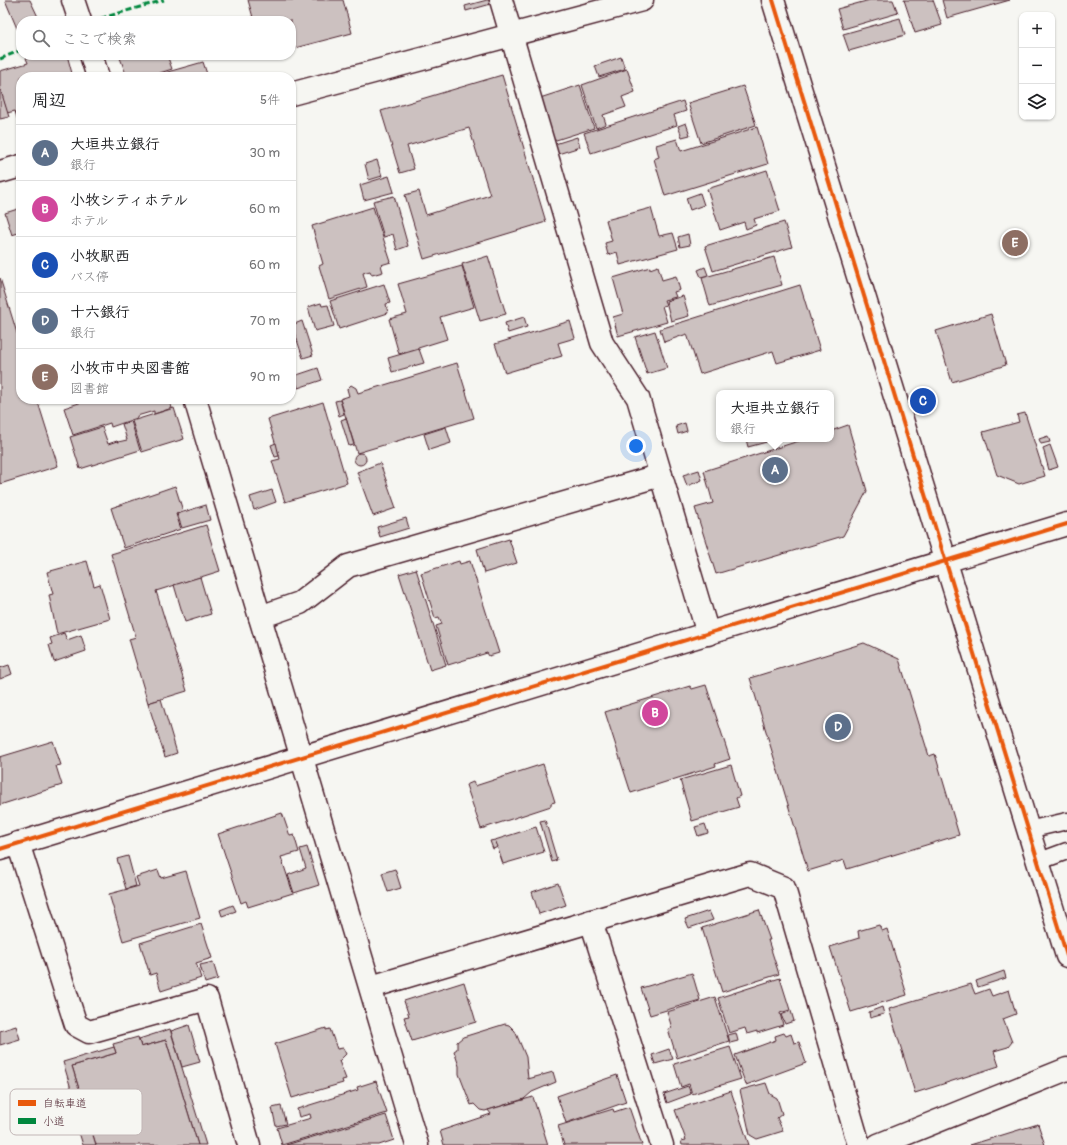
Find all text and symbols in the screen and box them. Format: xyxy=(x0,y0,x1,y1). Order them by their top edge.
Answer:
map controls xyxy=(1019,12,1055,120)
button: + xyxy=(1019,12,1055,48)
search box xyxy=(16,16,296,60)
icon: search xyxy=(30,27,52,49)
text: ここで検索 xyxy=(62,30,137,49)
button: − xyxy=(1019,48,1055,84)
button: layers xyxy=(1019,84,1055,120)
text: 周辺 xyxy=(32,90,66,111)
text: 5件 xyxy=(260,92,280,108)
text: 大垣共立銀行 xyxy=(70,135,160,154)
text: A xyxy=(41,145,49,161)
text: 30 m xyxy=(250,145,280,161)
text: 銀行 xyxy=(70,157,96,173)
text: 小牧シティホテル xyxy=(70,191,188,210)
text: B xyxy=(41,201,49,217)
text: 60 m xyxy=(249,201,280,217)
text: ホテル xyxy=(70,213,108,229)
pin: E xyxy=(1002,228,1028,258)
text: 小牧駅西 xyxy=(70,247,130,266)
text: C xyxy=(41,257,49,273)
text: 60 m xyxy=(249,257,280,273)
text: バス停 xyxy=(70,269,109,285)
text: 十六銀行 xyxy=(70,303,130,322)
text: D xyxy=(41,313,49,329)
text: 70 m xyxy=(250,313,280,329)
text: 銀行 xyxy=(70,325,96,341)
text: 小牧市中央図書館 xyxy=(70,359,190,378)
text: E xyxy=(42,369,48,385)
text: 90 m xyxy=(250,369,280,385)
text: 図書館 xyxy=(70,381,109,397)
pin: C xyxy=(910,386,936,416)
popup xyxy=(716,390,834,442)
text: 大垣共立銀行 xyxy=(730,399,820,418)
text: 銀行 xyxy=(730,421,756,437)
your location xyxy=(626,436,646,456)
pin: A xyxy=(762,455,788,485)
pin: B xyxy=(642,698,668,728)
pin: D xyxy=(825,712,851,742)
legend xyxy=(10,1089,142,1135)
text: 自転車道 xyxy=(43,1097,87,1110)
text: 小道 xyxy=(43,1115,65,1128)

